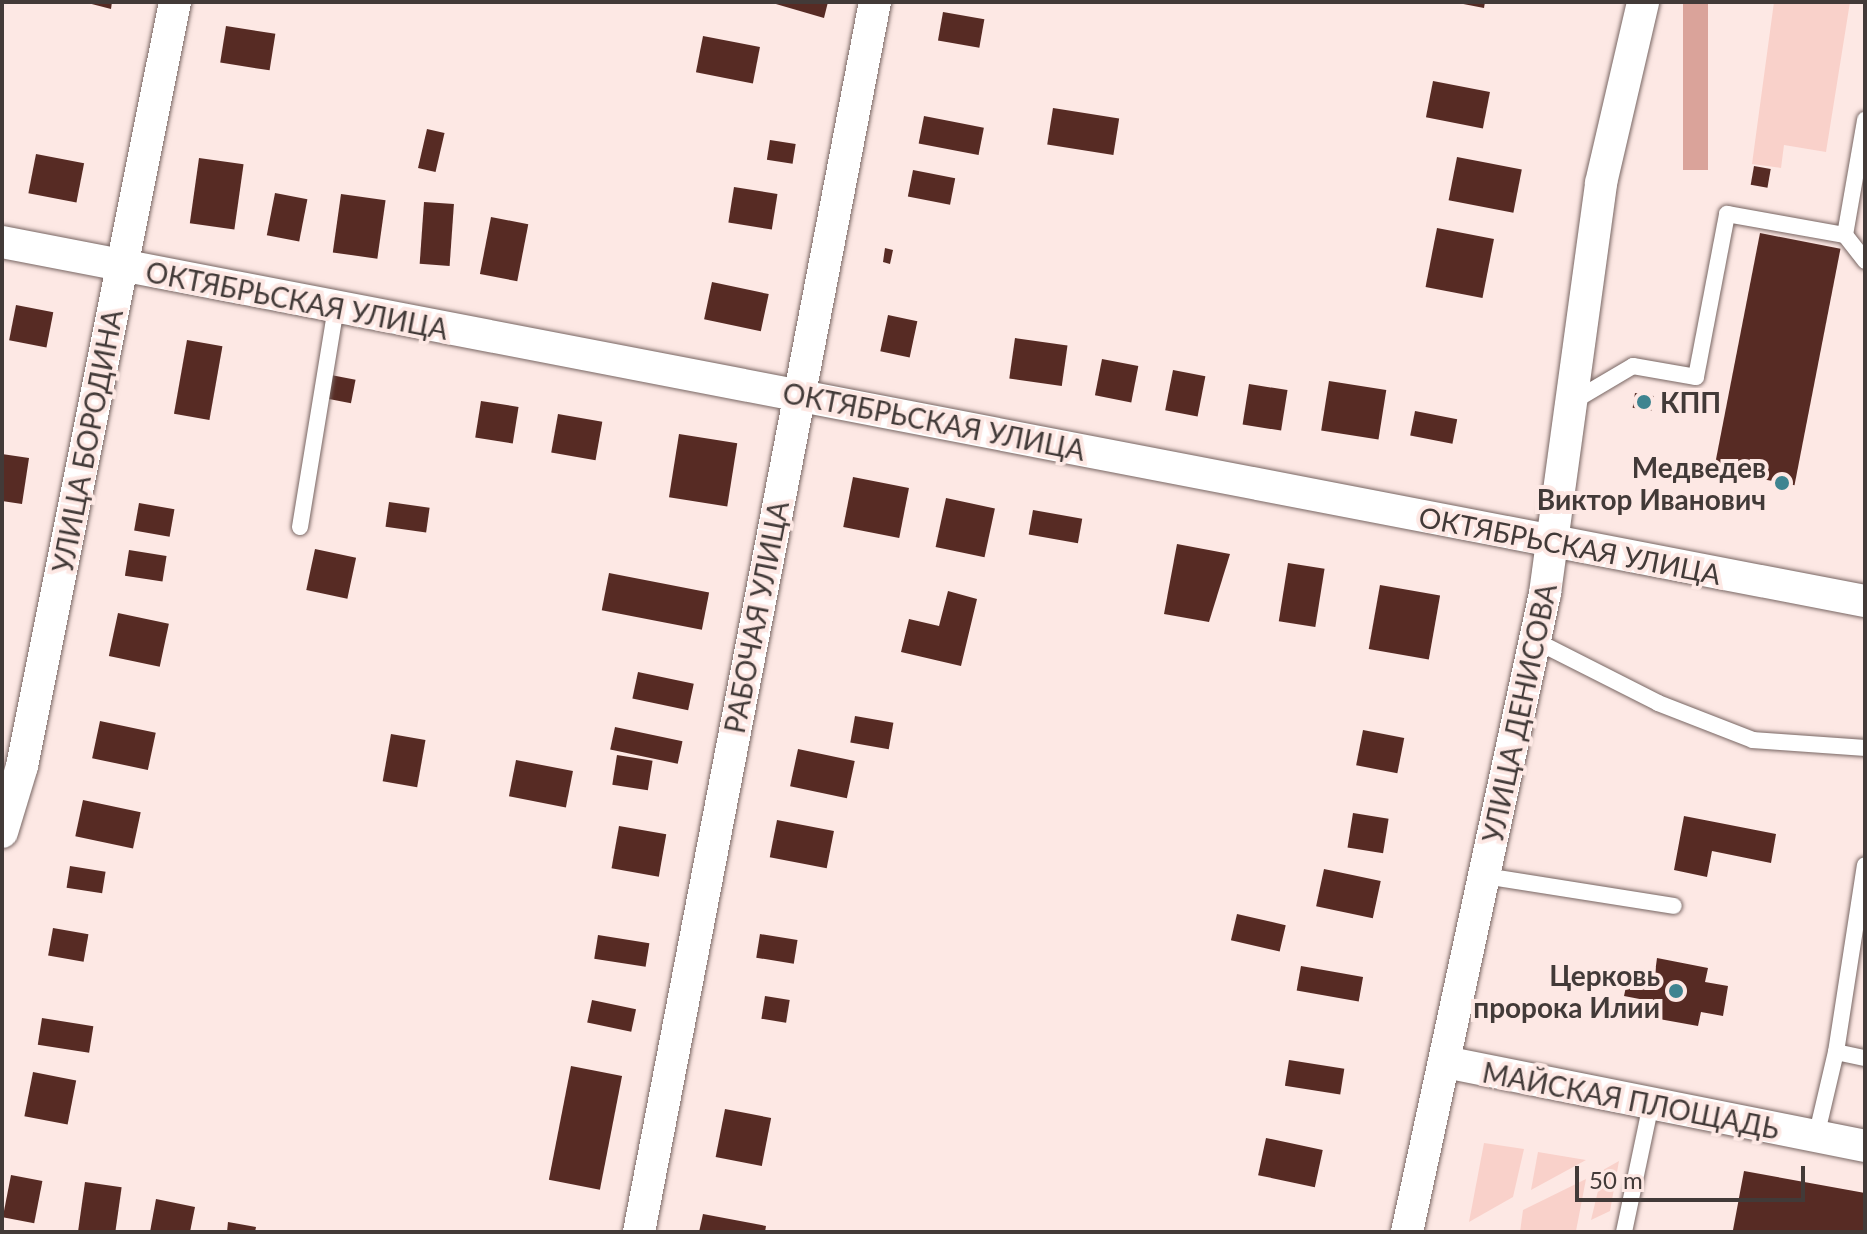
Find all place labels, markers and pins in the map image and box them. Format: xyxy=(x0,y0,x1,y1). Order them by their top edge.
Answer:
place label: КПП xyxy=(1660,385,1721,419)
marker: КПП xyxy=(1635,393,1653,411)
place label: Медведев Виктор Иванович xyxy=(1537,450,1766,516)
marker: Медведев Виктор Иванович xyxy=(1773,474,1791,492)
place label: Церковь пророка Илии xyxy=(1473,958,1660,1024)
marker: Церковь пророка Илии xyxy=(1667,982,1685,1000)

